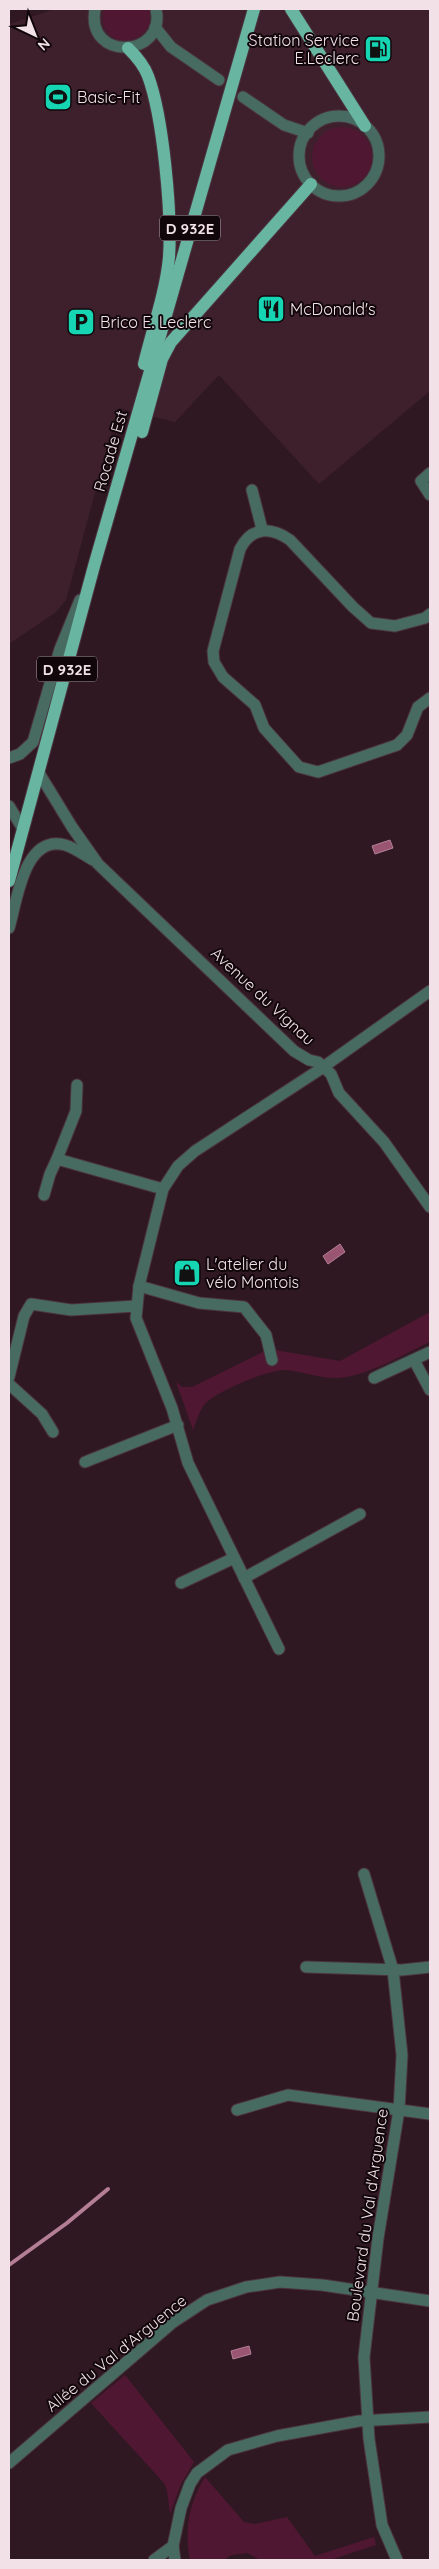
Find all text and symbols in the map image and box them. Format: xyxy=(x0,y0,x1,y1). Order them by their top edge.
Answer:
north arrow xyxy=(10,10,60,60)
place label: Station Service E.Leclerc xyxy=(249,30,359,68)
text: N xyxy=(34,34,54,55)
fuel station icon: Station Service E.Leclerc xyxy=(363,34,393,64)
sports icon: Basic-Fit xyxy=(43,82,73,112)
place label: Basic-Fit xyxy=(77,87,140,107)
road number: D 932E xyxy=(160,216,220,240)
restaurant icon: McDonald's xyxy=(256,294,286,324)
place label: McDonald's xyxy=(290,299,376,319)
parking icon: Brico E. Leclerc xyxy=(66,307,96,337)
place label: Brico E. Leclerc xyxy=(100,312,211,332)
street label: Rocade Est xyxy=(89,408,131,494)
road number: D 932E xyxy=(37,656,97,682)
street label: Avenue du Vignau xyxy=(207,943,319,1049)
place label: L'atelier du vélo Montois xyxy=(206,1254,299,1292)
shop icon: L'atelier du vélo Montois xyxy=(172,1258,202,1288)
street label: Boulevard du Val d'Arguence xyxy=(342,2107,392,2323)
street label: Allée du Val d'Arguence xyxy=(42,2290,190,2416)

